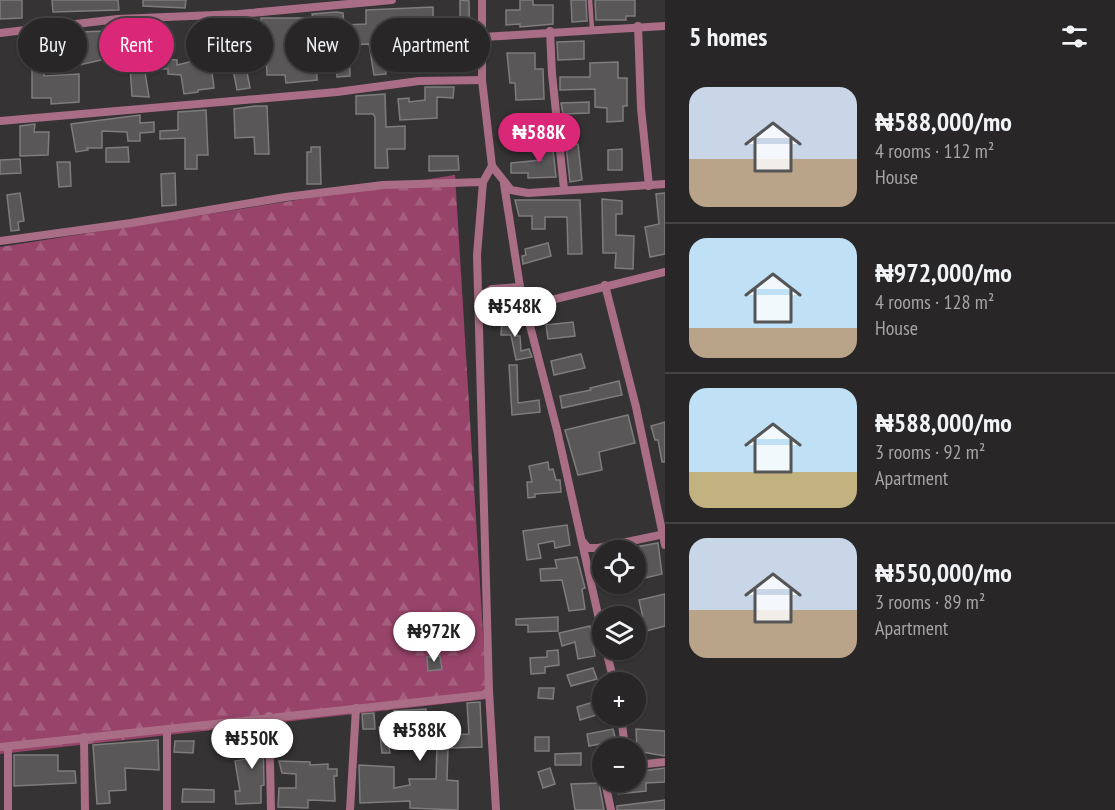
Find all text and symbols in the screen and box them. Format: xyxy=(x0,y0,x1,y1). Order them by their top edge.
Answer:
chip: Buy xyxy=(18,18,87,72)
chip: Rent xyxy=(99,18,174,72)
chip: Filters xyxy=(186,18,273,72)
chip: New xyxy=(285,18,359,72)
chip: Apartment xyxy=(371,18,490,72)
text: 5 homes xyxy=(689,20,767,53)
icon: filters xyxy=(1058,20,1091,53)
text: ₦588,000/mo xyxy=(875,105,1012,138)
icon: home xyxy=(737,111,809,183)
pin: ₦588K xyxy=(497,113,581,164)
text: ₦588K xyxy=(512,119,566,145)
text: 4 rooms · 112 m² xyxy=(875,138,994,164)
text: House xyxy=(875,164,918,190)
text: ₦972,000/mo xyxy=(875,256,1012,289)
icon: home xyxy=(737,262,809,334)
pin: ₦548K xyxy=(473,287,557,338)
text: 4 rooms · 128 m² xyxy=(875,289,994,315)
text: ₦548K xyxy=(488,293,542,319)
text: House xyxy=(875,315,918,341)
text: ₦588,000/mo xyxy=(875,406,1012,439)
icon: home xyxy=(737,412,809,484)
text: 3 rooms · 92 m² xyxy=(875,439,985,465)
text: Apartment xyxy=(875,465,948,491)
map controls xyxy=(592,540,646,792)
button: locate xyxy=(592,540,646,594)
text: ₦550,000/mo xyxy=(875,556,1012,589)
icon: home xyxy=(737,562,809,634)
text: 3 rooms · 89 m² xyxy=(875,589,985,615)
button: layers xyxy=(592,606,646,660)
pin: ₦972K xyxy=(392,612,476,663)
text: Apartment xyxy=(875,615,948,641)
text: ₦972K xyxy=(407,618,461,644)
button: + xyxy=(592,672,646,726)
pin: ₦588K xyxy=(378,711,462,762)
text: ₦588K xyxy=(393,717,447,743)
pin: ₦550K xyxy=(210,719,294,770)
text: ₦550K xyxy=(225,725,279,751)
button: − xyxy=(592,738,646,792)

